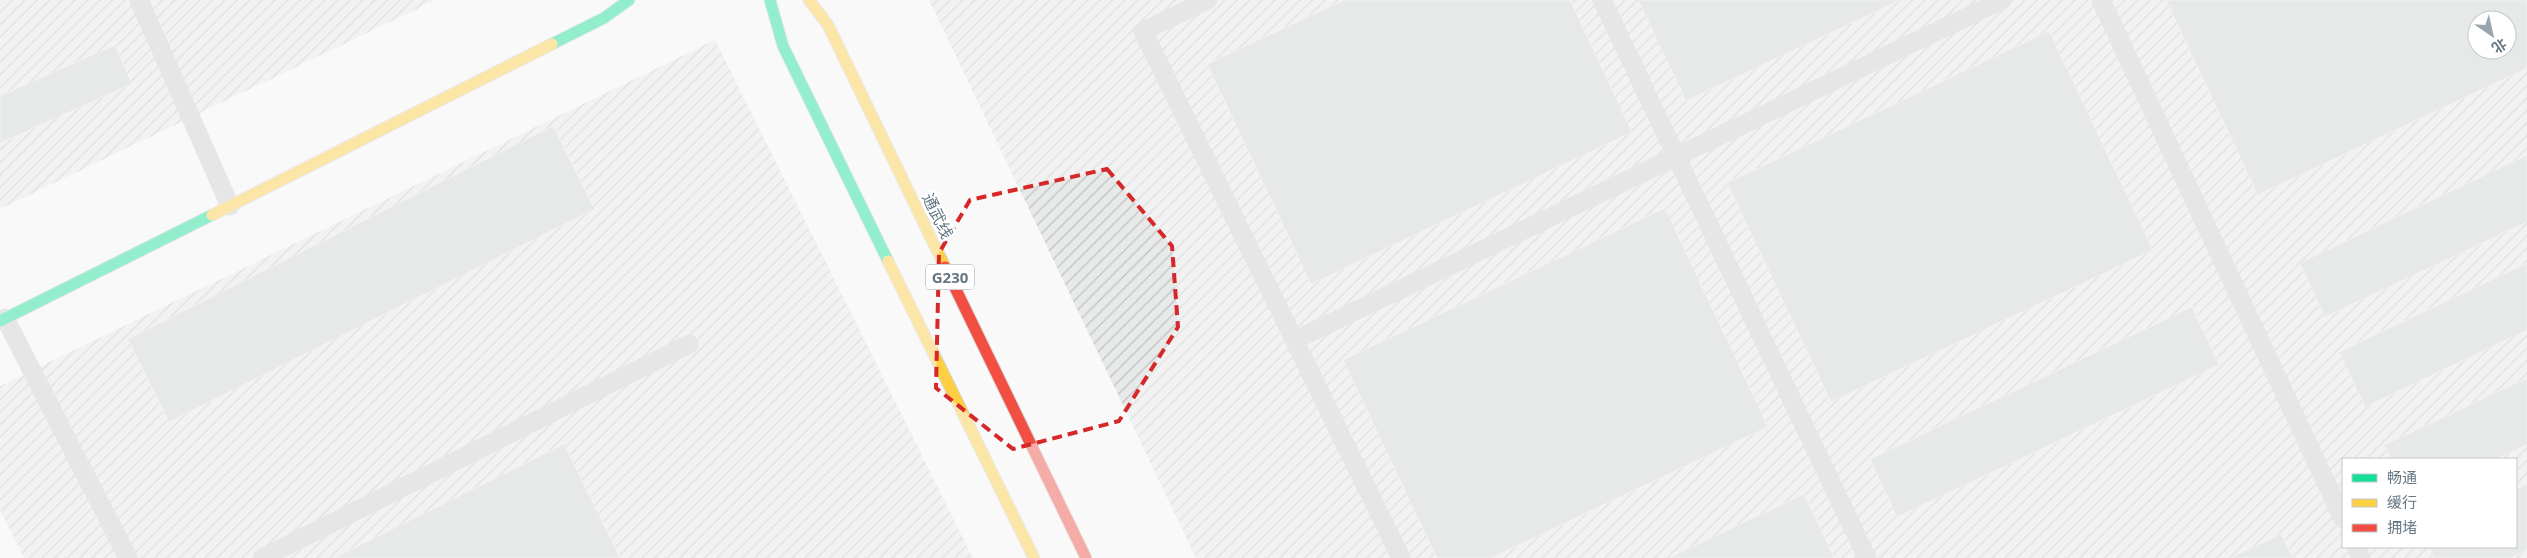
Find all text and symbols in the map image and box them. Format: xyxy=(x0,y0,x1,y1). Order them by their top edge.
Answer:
north arrow xyxy=(2467,10,2517,60)
text: 北 xyxy=(2488,34,2511,58)
street label: 通武线 xyxy=(918,190,958,242)
road number: G230 xyxy=(926,264,974,290)
legend xyxy=(2342,458,2517,548)
text: 畅通 xyxy=(2387,467,2417,487)
text: 缓行 xyxy=(2387,492,2417,512)
text: 拥堵 xyxy=(2387,517,2417,537)

